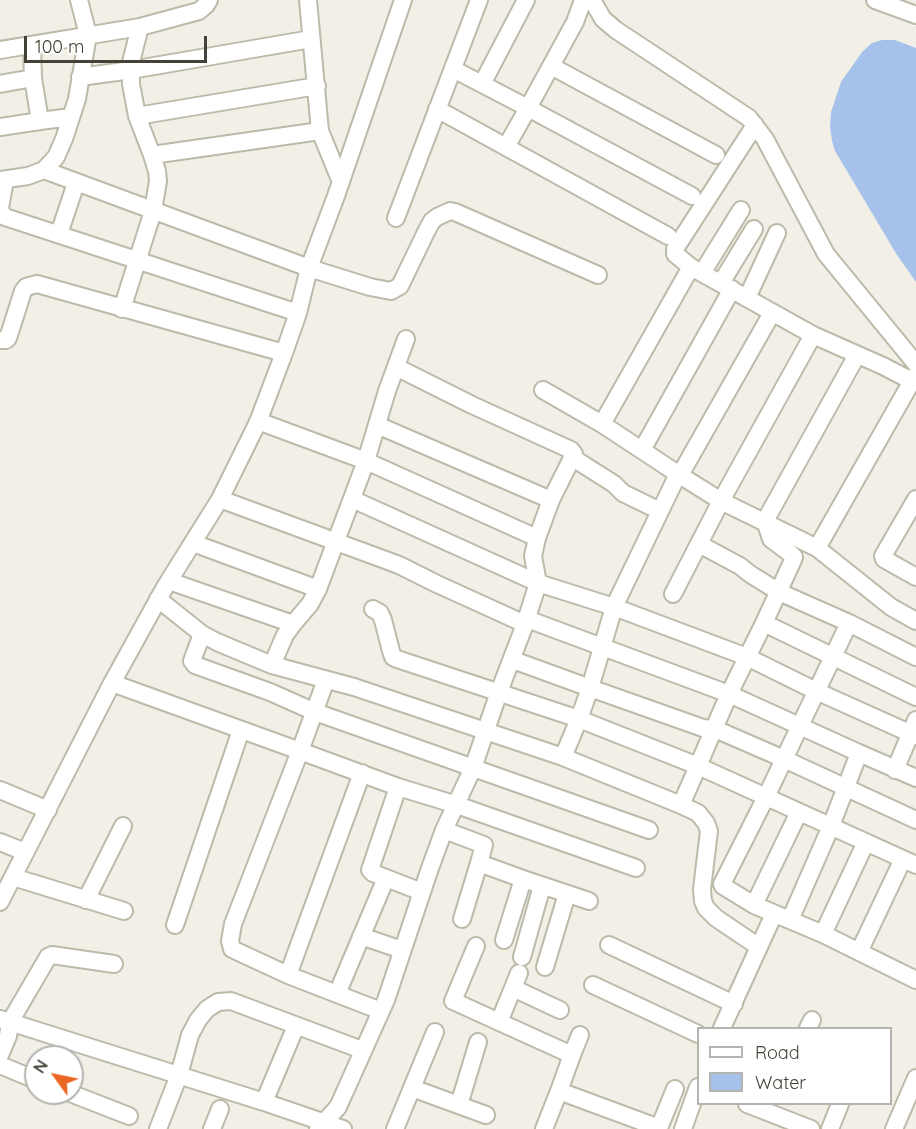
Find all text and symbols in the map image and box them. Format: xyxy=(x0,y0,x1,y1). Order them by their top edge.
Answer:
scale bar xyxy=(27,24,210,62)
text: 100 m xyxy=(35,35,84,58)
legend xyxy=(697,1027,892,1105)
text: Road xyxy=(755,1041,800,1064)
north arrow xyxy=(24,1045,84,1105)
text: N xyxy=(29,1056,52,1077)
text: Water xyxy=(755,1071,806,1094)

